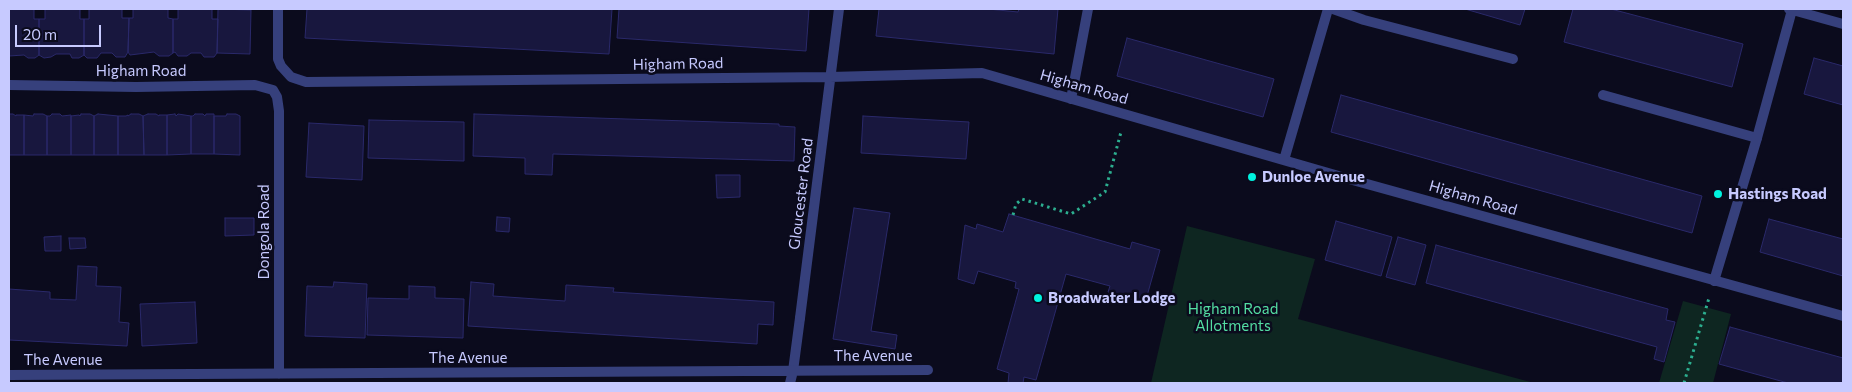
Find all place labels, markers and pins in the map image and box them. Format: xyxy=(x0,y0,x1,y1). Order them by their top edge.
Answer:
place label: Dunloe Avenue xyxy=(1262,168,1365,186)
marker: Dunloe Avenue xyxy=(1246,171,1258,183)
place label: Hastings Road xyxy=(1728,185,1827,203)
marker: Hastings Road xyxy=(1712,188,1724,200)
place label: Broadwater Lodge xyxy=(1048,289,1175,307)
marker: Broadwater Lodge xyxy=(1032,292,1044,304)

